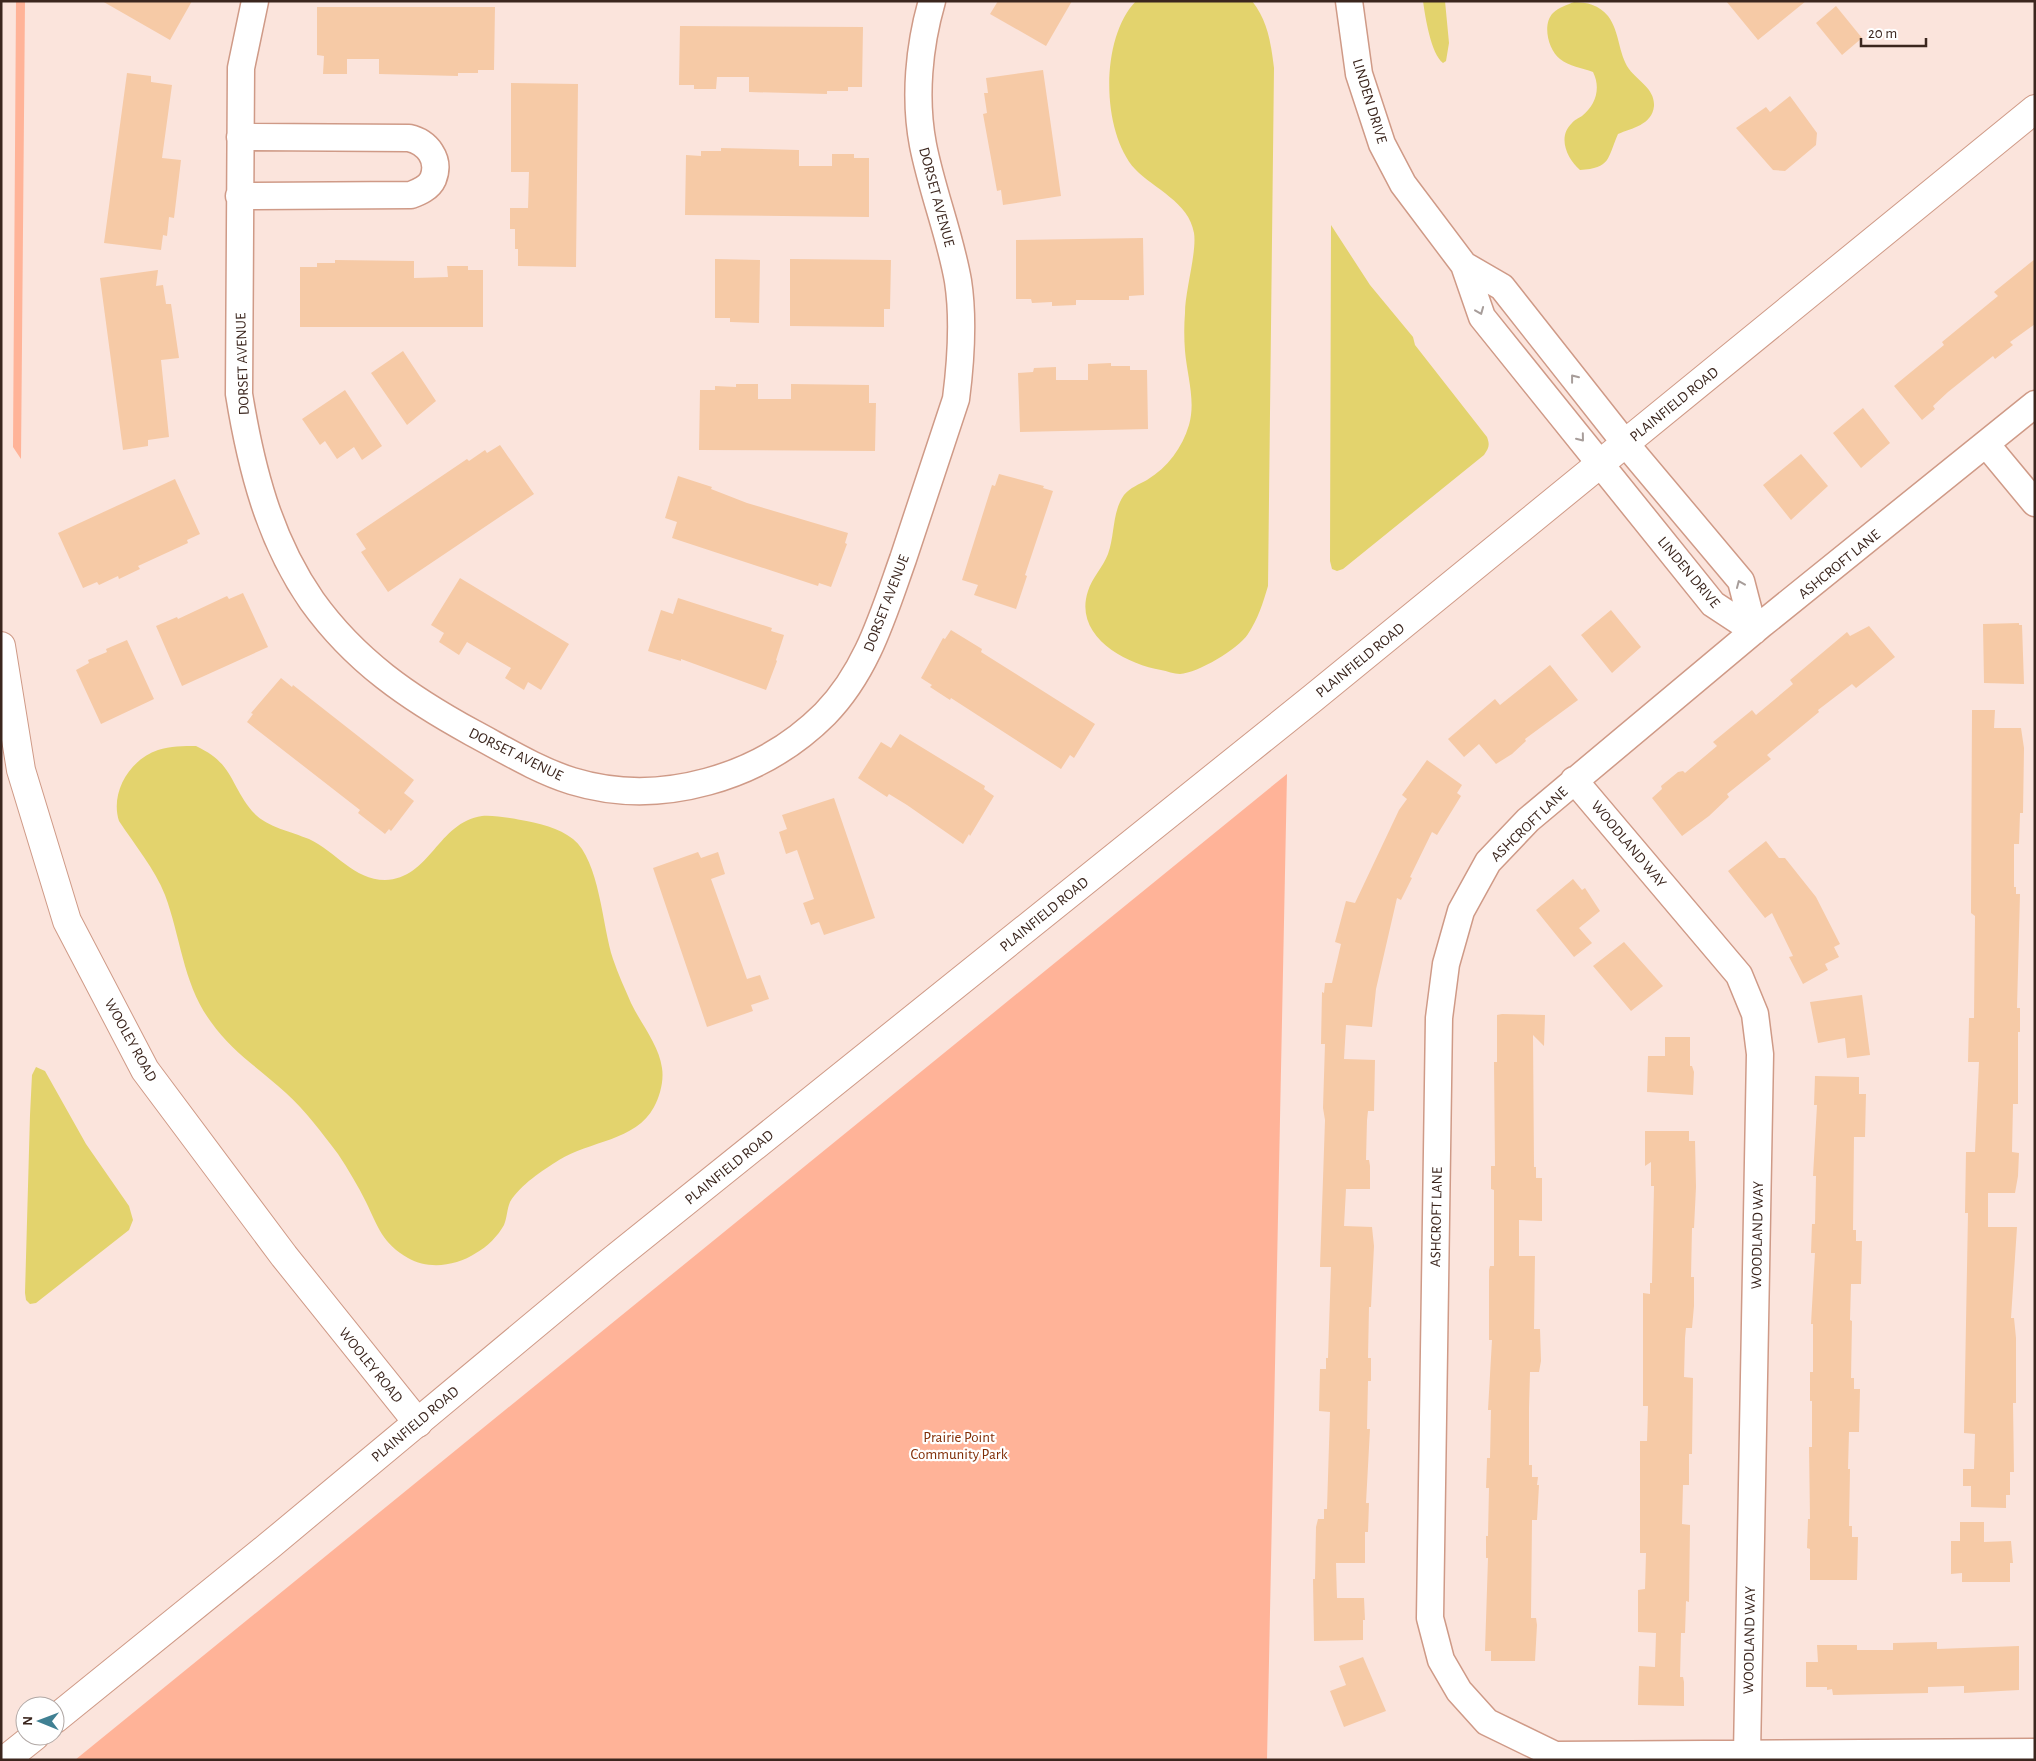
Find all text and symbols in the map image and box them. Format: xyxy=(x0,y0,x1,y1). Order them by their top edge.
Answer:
scale bar xyxy=(1861,15,1926,47)
text: 20 m xyxy=(1868,26,1897,41)
street label: LINDEN DRIVE xyxy=(1350,57,1390,145)
street label: DORSET AVENUE xyxy=(916,146,957,249)
one-way arrow xyxy=(1474,306,1485,315)
street label: DORSET AVENUE xyxy=(233,312,252,416)
street label: PLAINFIELD ROAD xyxy=(1627,364,1722,445)
one-way arrow xyxy=(1570,374,1579,383)
one-way arrow xyxy=(1575,432,1583,441)
street label: ASHCROFT LANE xyxy=(1796,527,1883,602)
street label: LINDEN DRIVE xyxy=(1655,534,1723,611)
street label: DORSET AVENUE xyxy=(861,553,912,654)
one-way arrow xyxy=(1736,580,1747,589)
street label: PLAINFIELD ROAD xyxy=(1313,620,1408,701)
street label: DORSET AVENUE xyxy=(466,725,565,784)
street label: ASHCROFT LANE xyxy=(1488,784,1571,865)
street label: WOODLAND WAY xyxy=(1588,798,1669,891)
street label: PLAINFIELD ROAD xyxy=(997,874,1092,955)
street label: WOOLEY ROAD xyxy=(102,996,160,1084)
street label: PLAINFIELD ROAD xyxy=(682,1127,777,1208)
street label: ASHCROFT LANE xyxy=(1428,1167,1445,1267)
street label: WOODLAND WAY xyxy=(1749,1181,1766,1289)
street label: WOOLEY ROAD xyxy=(336,1325,406,1406)
street label: PLAINFIELD ROAD xyxy=(369,1383,462,1465)
park label: Prairie Point Community Park xyxy=(911,1430,1008,1462)
street label: WOODLAND WAY xyxy=(1741,1586,1758,1694)
north arrow xyxy=(15,1696,65,1746)
text: N xyxy=(21,1716,35,1726)

